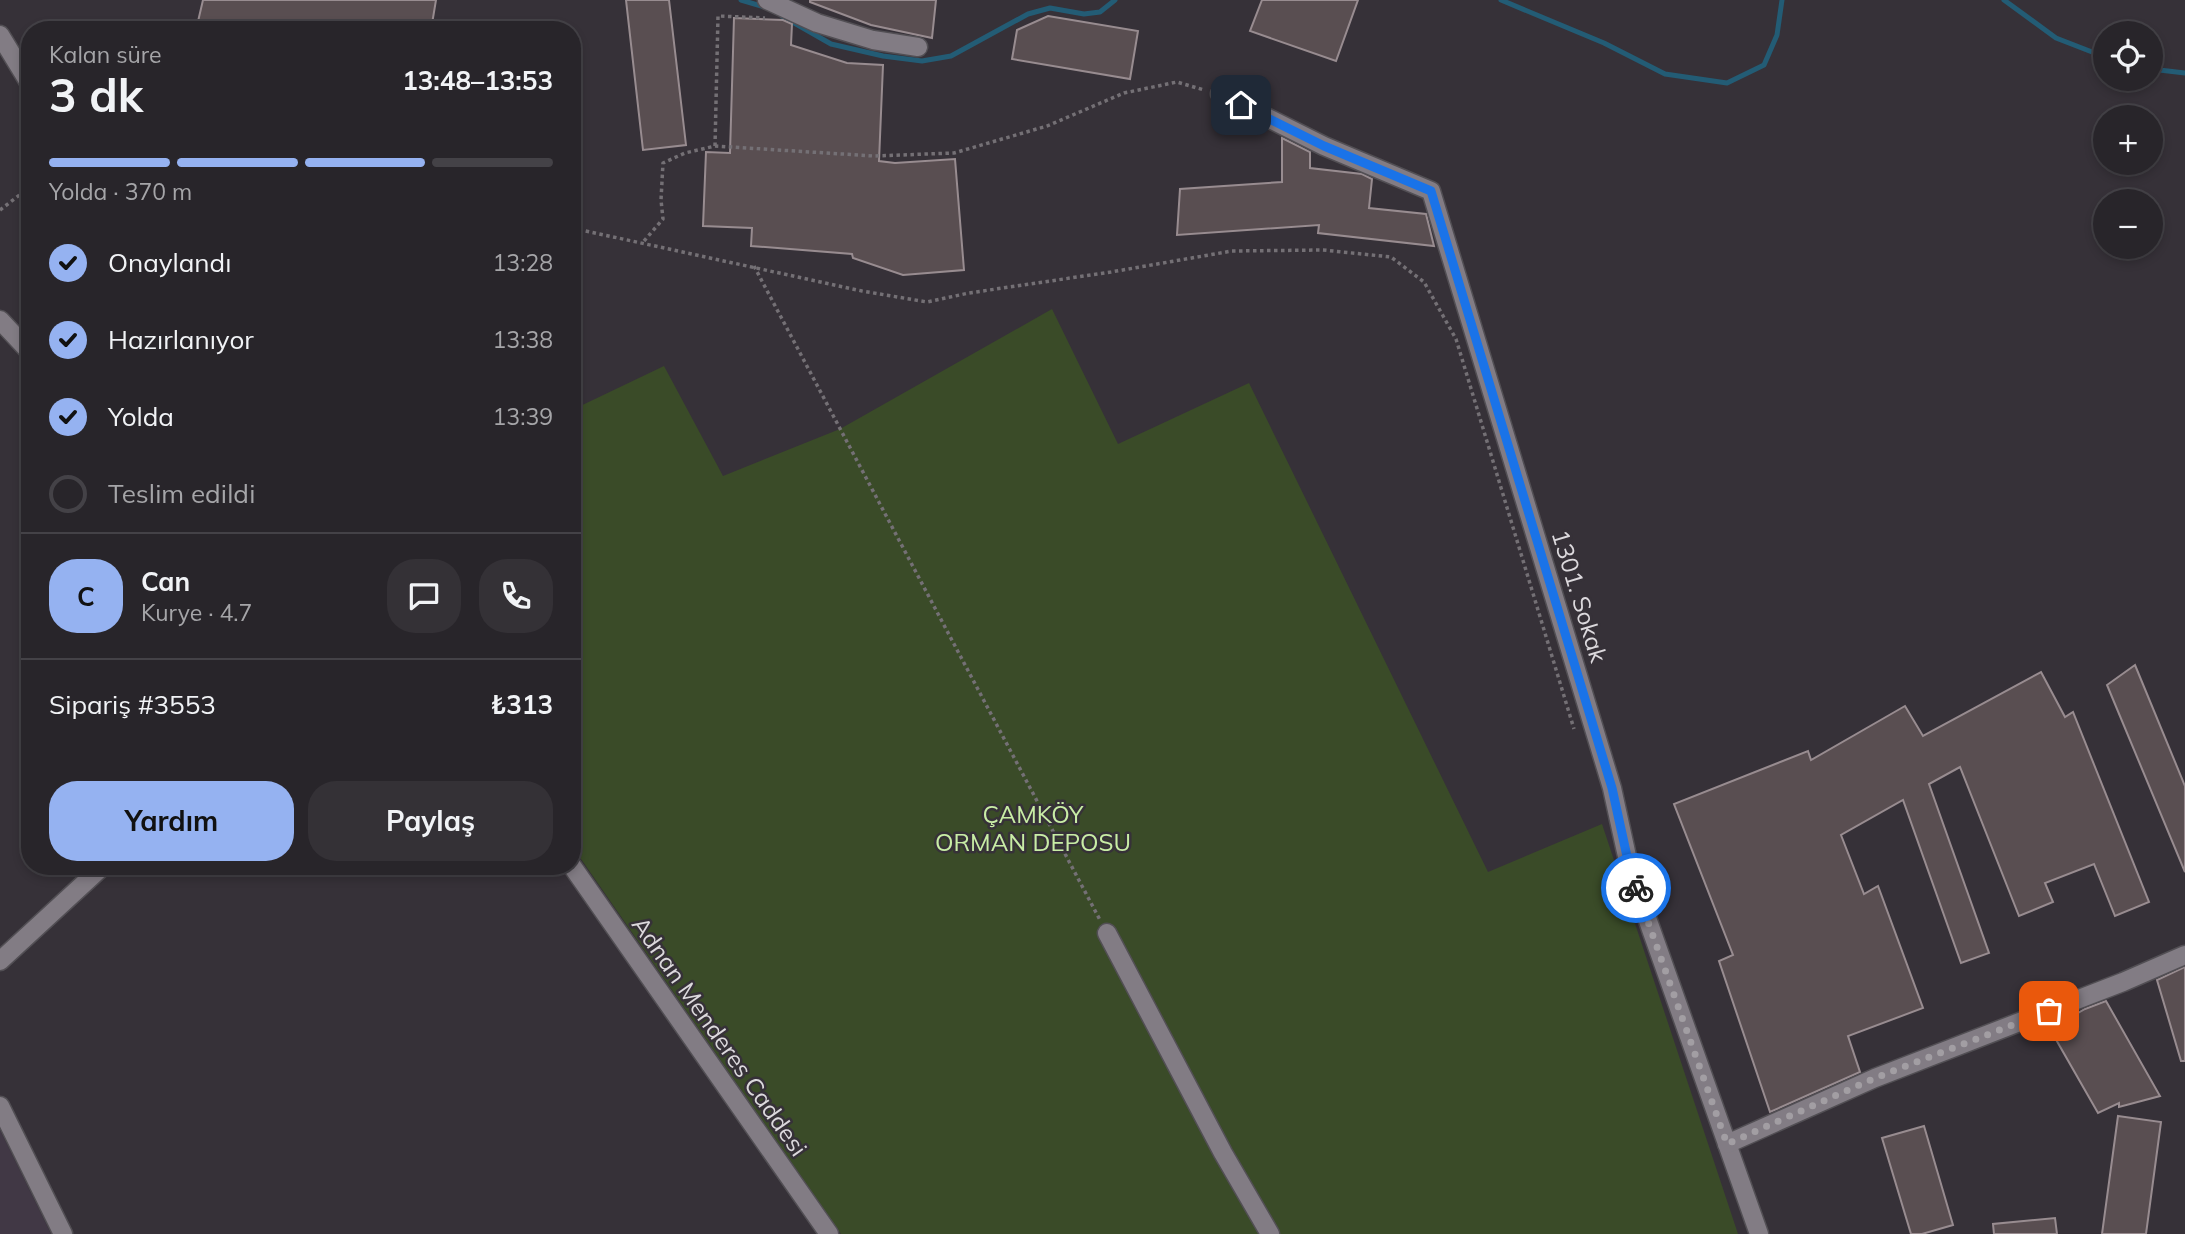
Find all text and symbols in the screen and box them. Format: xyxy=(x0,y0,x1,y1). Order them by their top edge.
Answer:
map controls xyxy=(2093,21,2163,259)
button: locate xyxy=(2093,21,2163,91)
text: Kalan süre xyxy=(49,40,162,69)
text: 13:48–13:53 xyxy=(402,64,553,97)
text: 3 dk xyxy=(49,66,143,124)
pin xyxy=(1211,75,1271,135)
icon: home xyxy=(1222,86,1260,124)
button: + xyxy=(2093,105,2163,175)
text: Yolda · 370 m xyxy=(49,177,192,206)
button: − xyxy=(2093,189,2163,259)
icon: check xyxy=(49,244,87,282)
text: Onaylandı xyxy=(108,246,231,279)
text: 13:28 xyxy=(493,248,553,277)
icon: check xyxy=(49,321,87,359)
text: Hazırlanıyor xyxy=(108,323,254,356)
text: 13:38 xyxy=(493,325,553,354)
icon: check xyxy=(49,398,87,436)
text: Yolda xyxy=(108,400,174,433)
text: 13:39 xyxy=(493,402,553,431)
text: Teslim edildi xyxy=(108,477,255,510)
street label: 1301. Sokak xyxy=(1546,526,1615,666)
button: chat xyxy=(387,559,461,633)
button: phone xyxy=(479,559,553,633)
text: Can xyxy=(141,565,190,598)
text: C xyxy=(77,580,95,613)
text: Kurye · 4.7 xyxy=(141,598,252,627)
text: Sipariş #3553 xyxy=(49,688,216,721)
text: ₺313 xyxy=(491,688,553,721)
button: Yardım xyxy=(49,781,294,861)
button: Paylaş xyxy=(308,781,553,861)
park label: ÇAMKÖY ORMAN DEPOSU xyxy=(935,799,1131,857)
courier xyxy=(1601,853,1671,923)
icon: bike xyxy=(1617,869,1655,907)
street label: Adnan Menderes Caddesi xyxy=(626,910,814,1162)
pin xyxy=(2019,981,2079,1041)
icon: bag xyxy=(2030,992,2068,1030)

